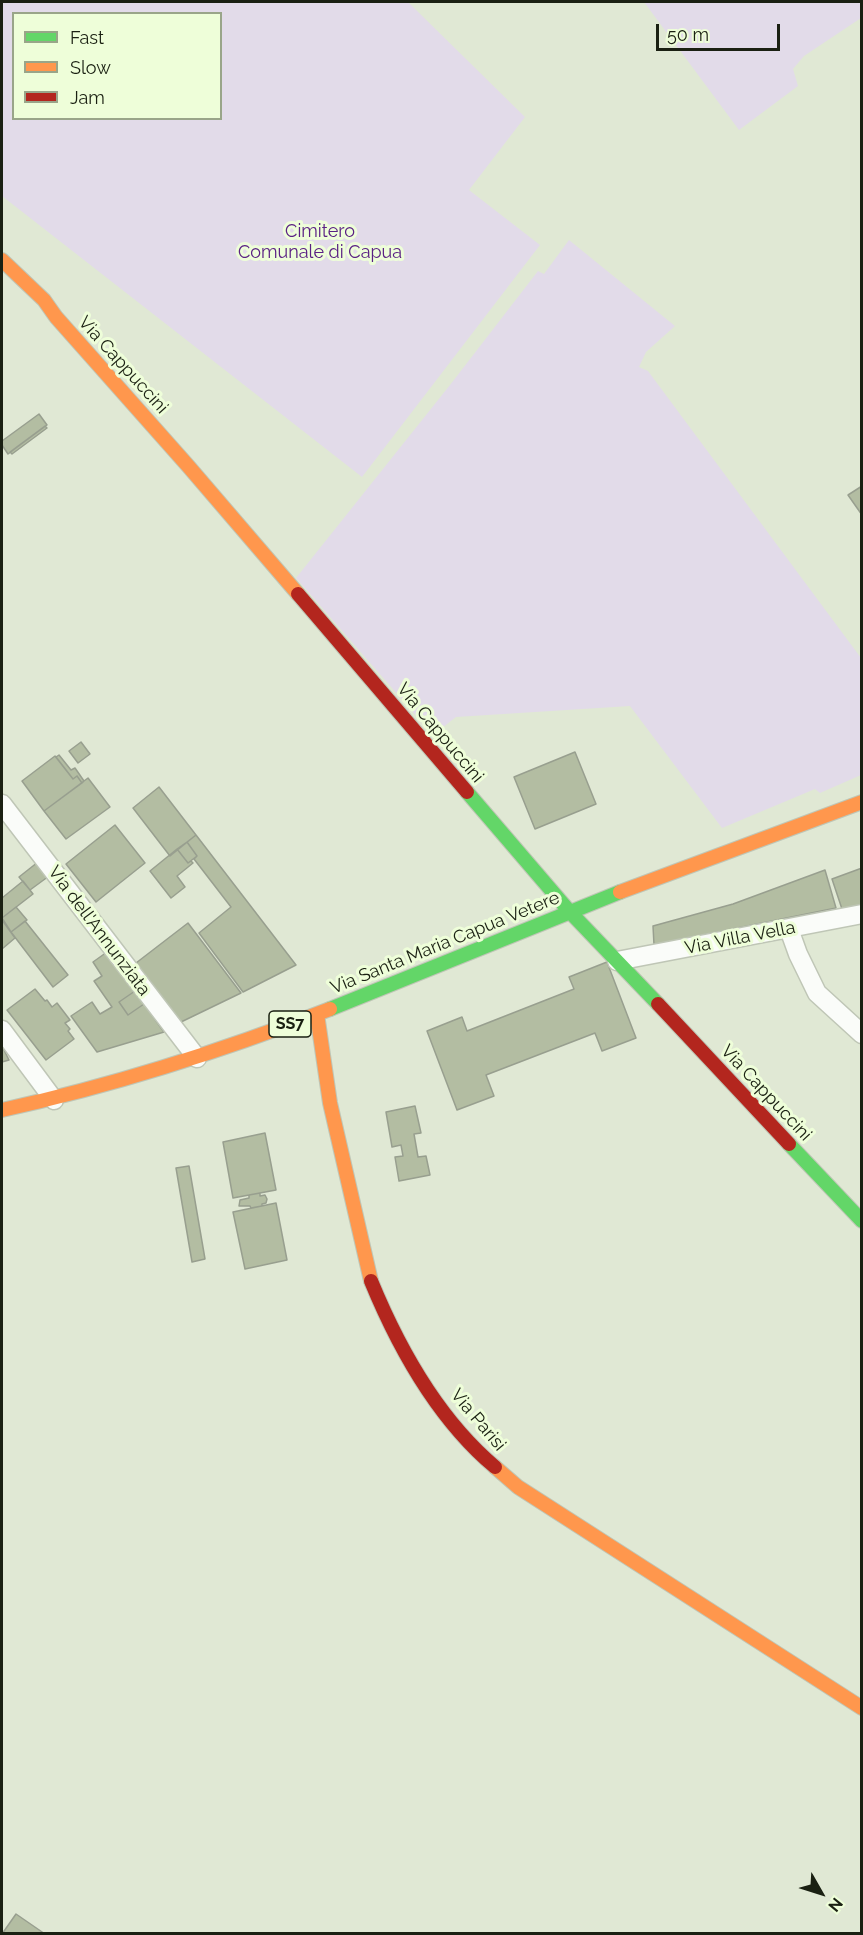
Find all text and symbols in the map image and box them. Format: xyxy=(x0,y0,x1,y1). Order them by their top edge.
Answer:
legend xyxy=(12,12,222,120)
scale bar xyxy=(659,12,784,50)
text: 50 m xyxy=(667,24,709,45)
text: Fast xyxy=(70,27,104,48)
text: Slow xyxy=(70,57,111,78)
text: Jam xyxy=(70,87,105,108)
park label: Cimitero Comunale di Capua xyxy=(238,221,402,264)
street label: Via Cappuccini xyxy=(74,312,172,418)
street label: Via Cappuccini xyxy=(392,679,488,787)
street label: Via dell'Annunziata xyxy=(43,862,155,1000)
street label: Via Santa Maria Capua Vetere xyxy=(327,887,563,999)
street label: Via Villa Vella xyxy=(683,917,797,959)
road number: SS7 xyxy=(269,1011,311,1037)
street label: Via Cappuccini xyxy=(716,1040,816,1146)
street label: Via Parisi xyxy=(446,1385,510,1455)
north arrow xyxy=(791,1863,851,1923)
text: N xyxy=(824,1894,847,1915)

